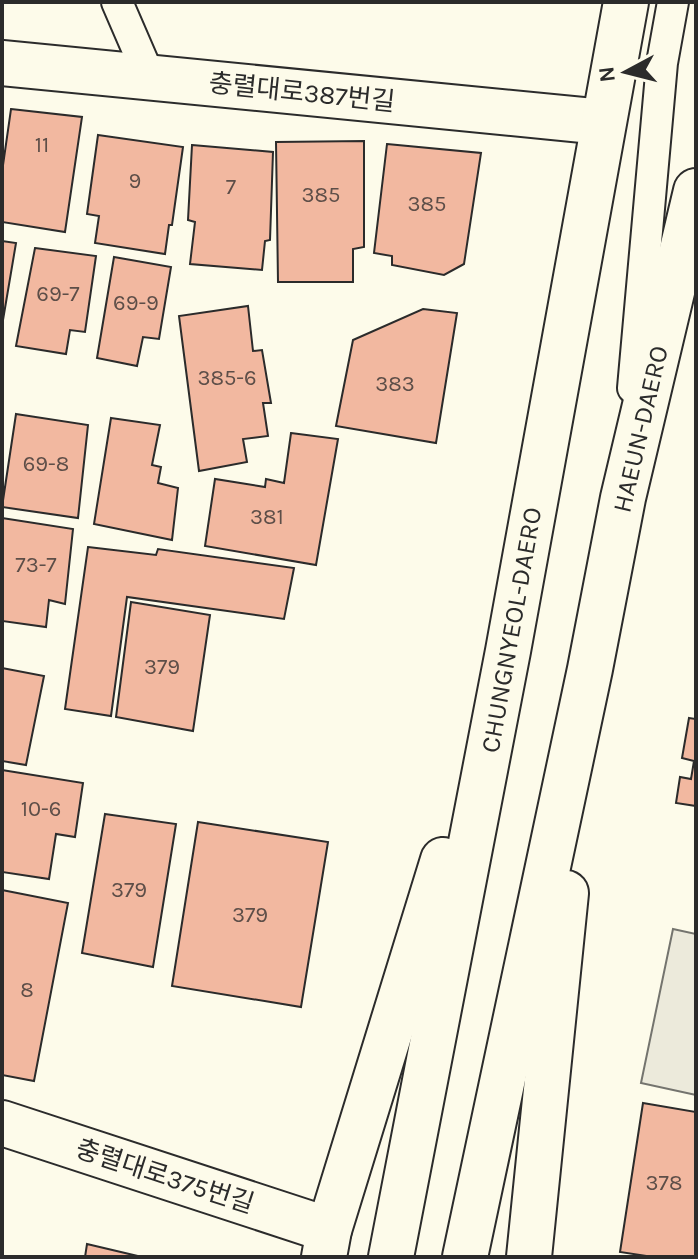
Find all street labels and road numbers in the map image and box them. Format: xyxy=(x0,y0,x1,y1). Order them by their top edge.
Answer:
street label: 충렬대로387번길 xyxy=(207,67,397,118)
street label: HAEUN-DAERO xyxy=(606,343,675,516)
street label: CHUNGNYEOL-DAERO xyxy=(475,505,548,755)
street label: 충렬대로375번길 xyxy=(72,1133,258,1220)

